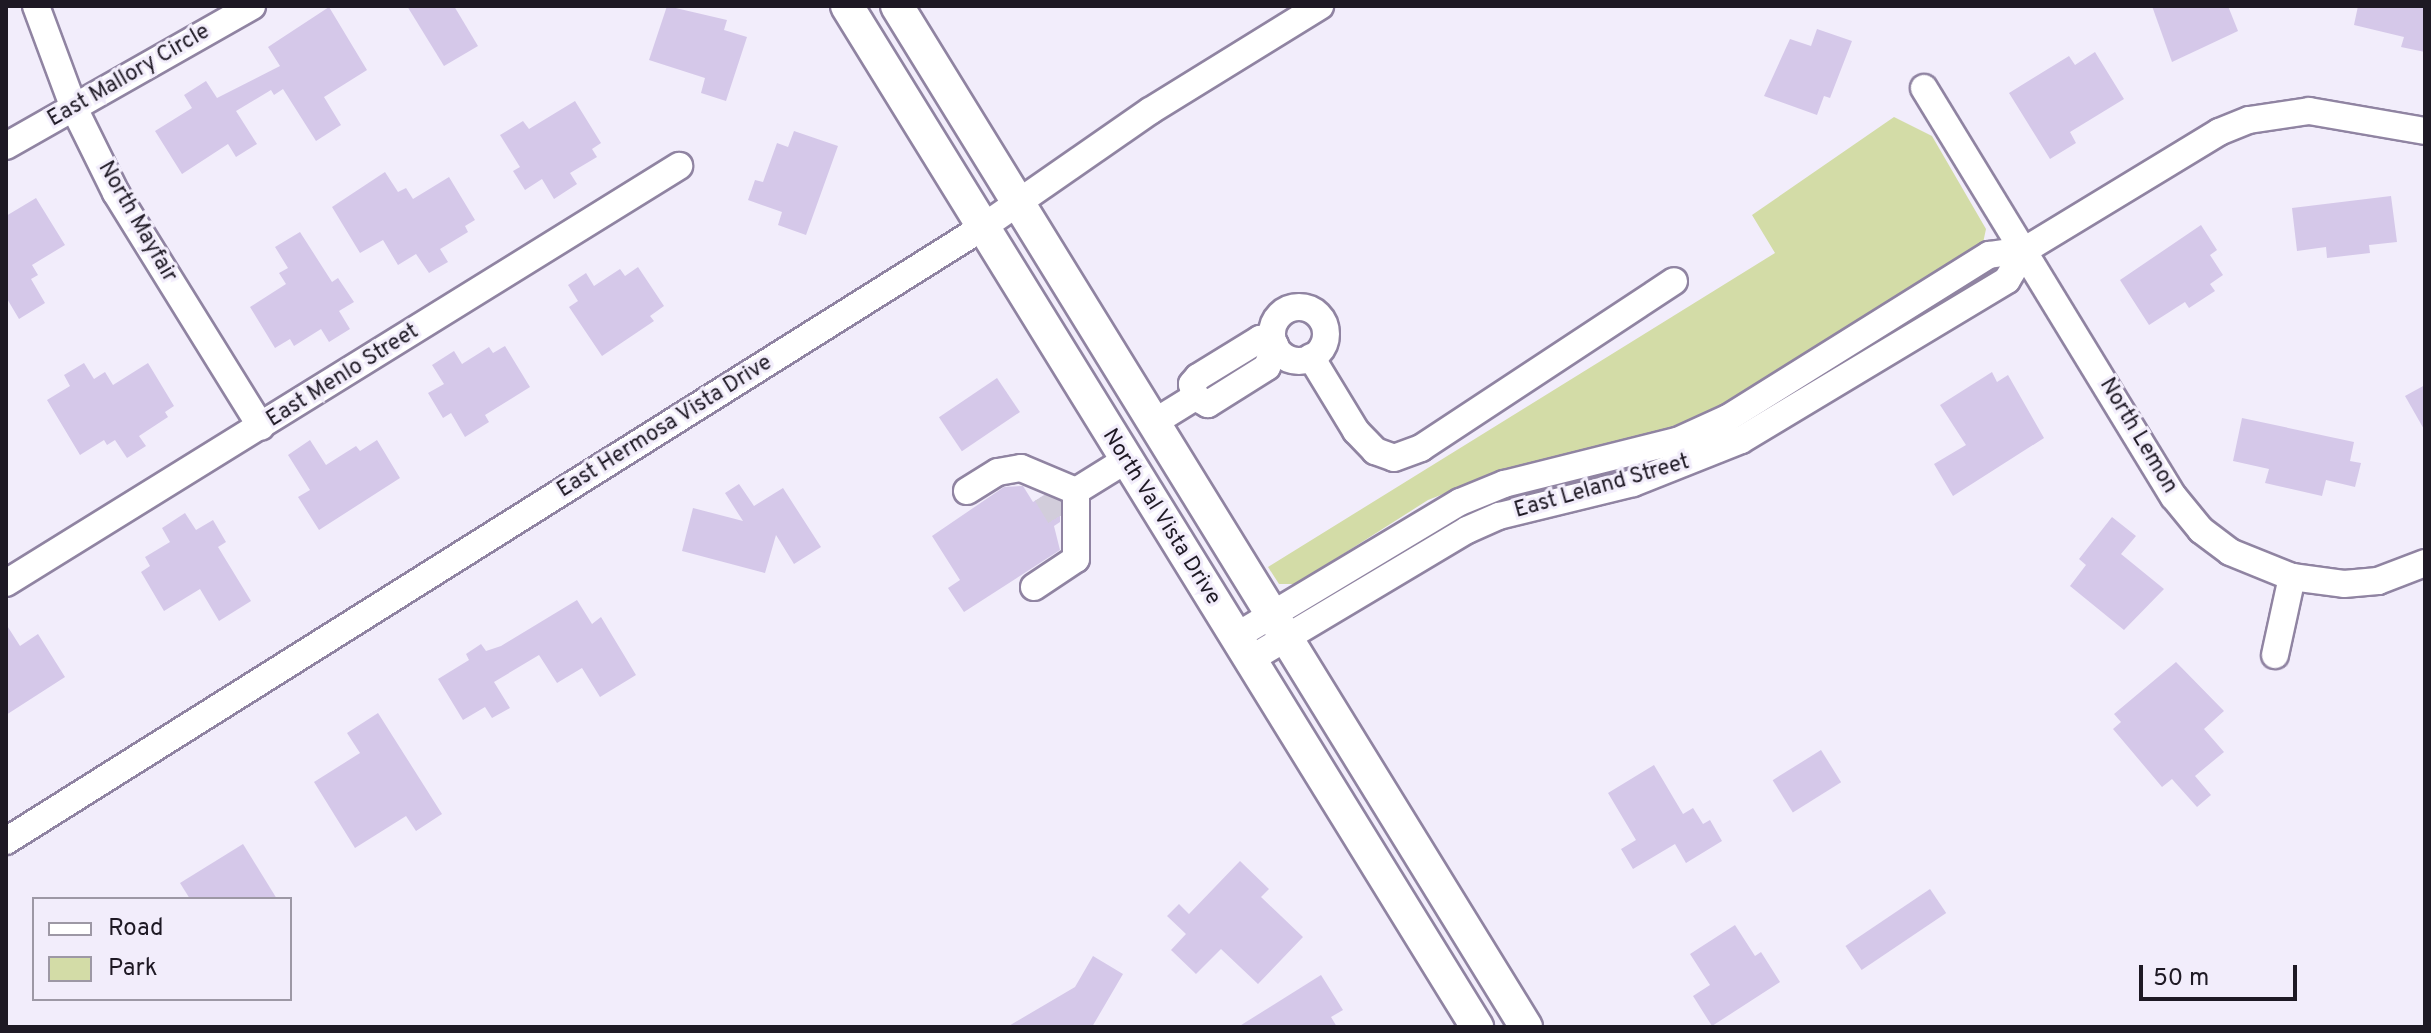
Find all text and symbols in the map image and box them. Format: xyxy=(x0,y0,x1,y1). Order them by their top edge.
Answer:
street label: East Mallory Circle xyxy=(43,19,215,133)
street label: North Mayfair xyxy=(92,157,182,287)
street label: East Menlo Street xyxy=(262,319,424,433)
street label: East Hermosa Vista Drive xyxy=(552,350,778,504)
street label: North Lemon xyxy=(2093,373,2183,499)
street label: North Val Vista Drive xyxy=(1096,423,1226,611)
street label: East Leland Street xyxy=(1511,449,1693,525)
legend xyxy=(32,897,292,1001)
text: Road xyxy=(108,914,164,944)
scale bar xyxy=(2143,949,2301,999)
text: Park xyxy=(108,954,158,984)
text: 50 m xyxy=(2153,964,2209,994)

